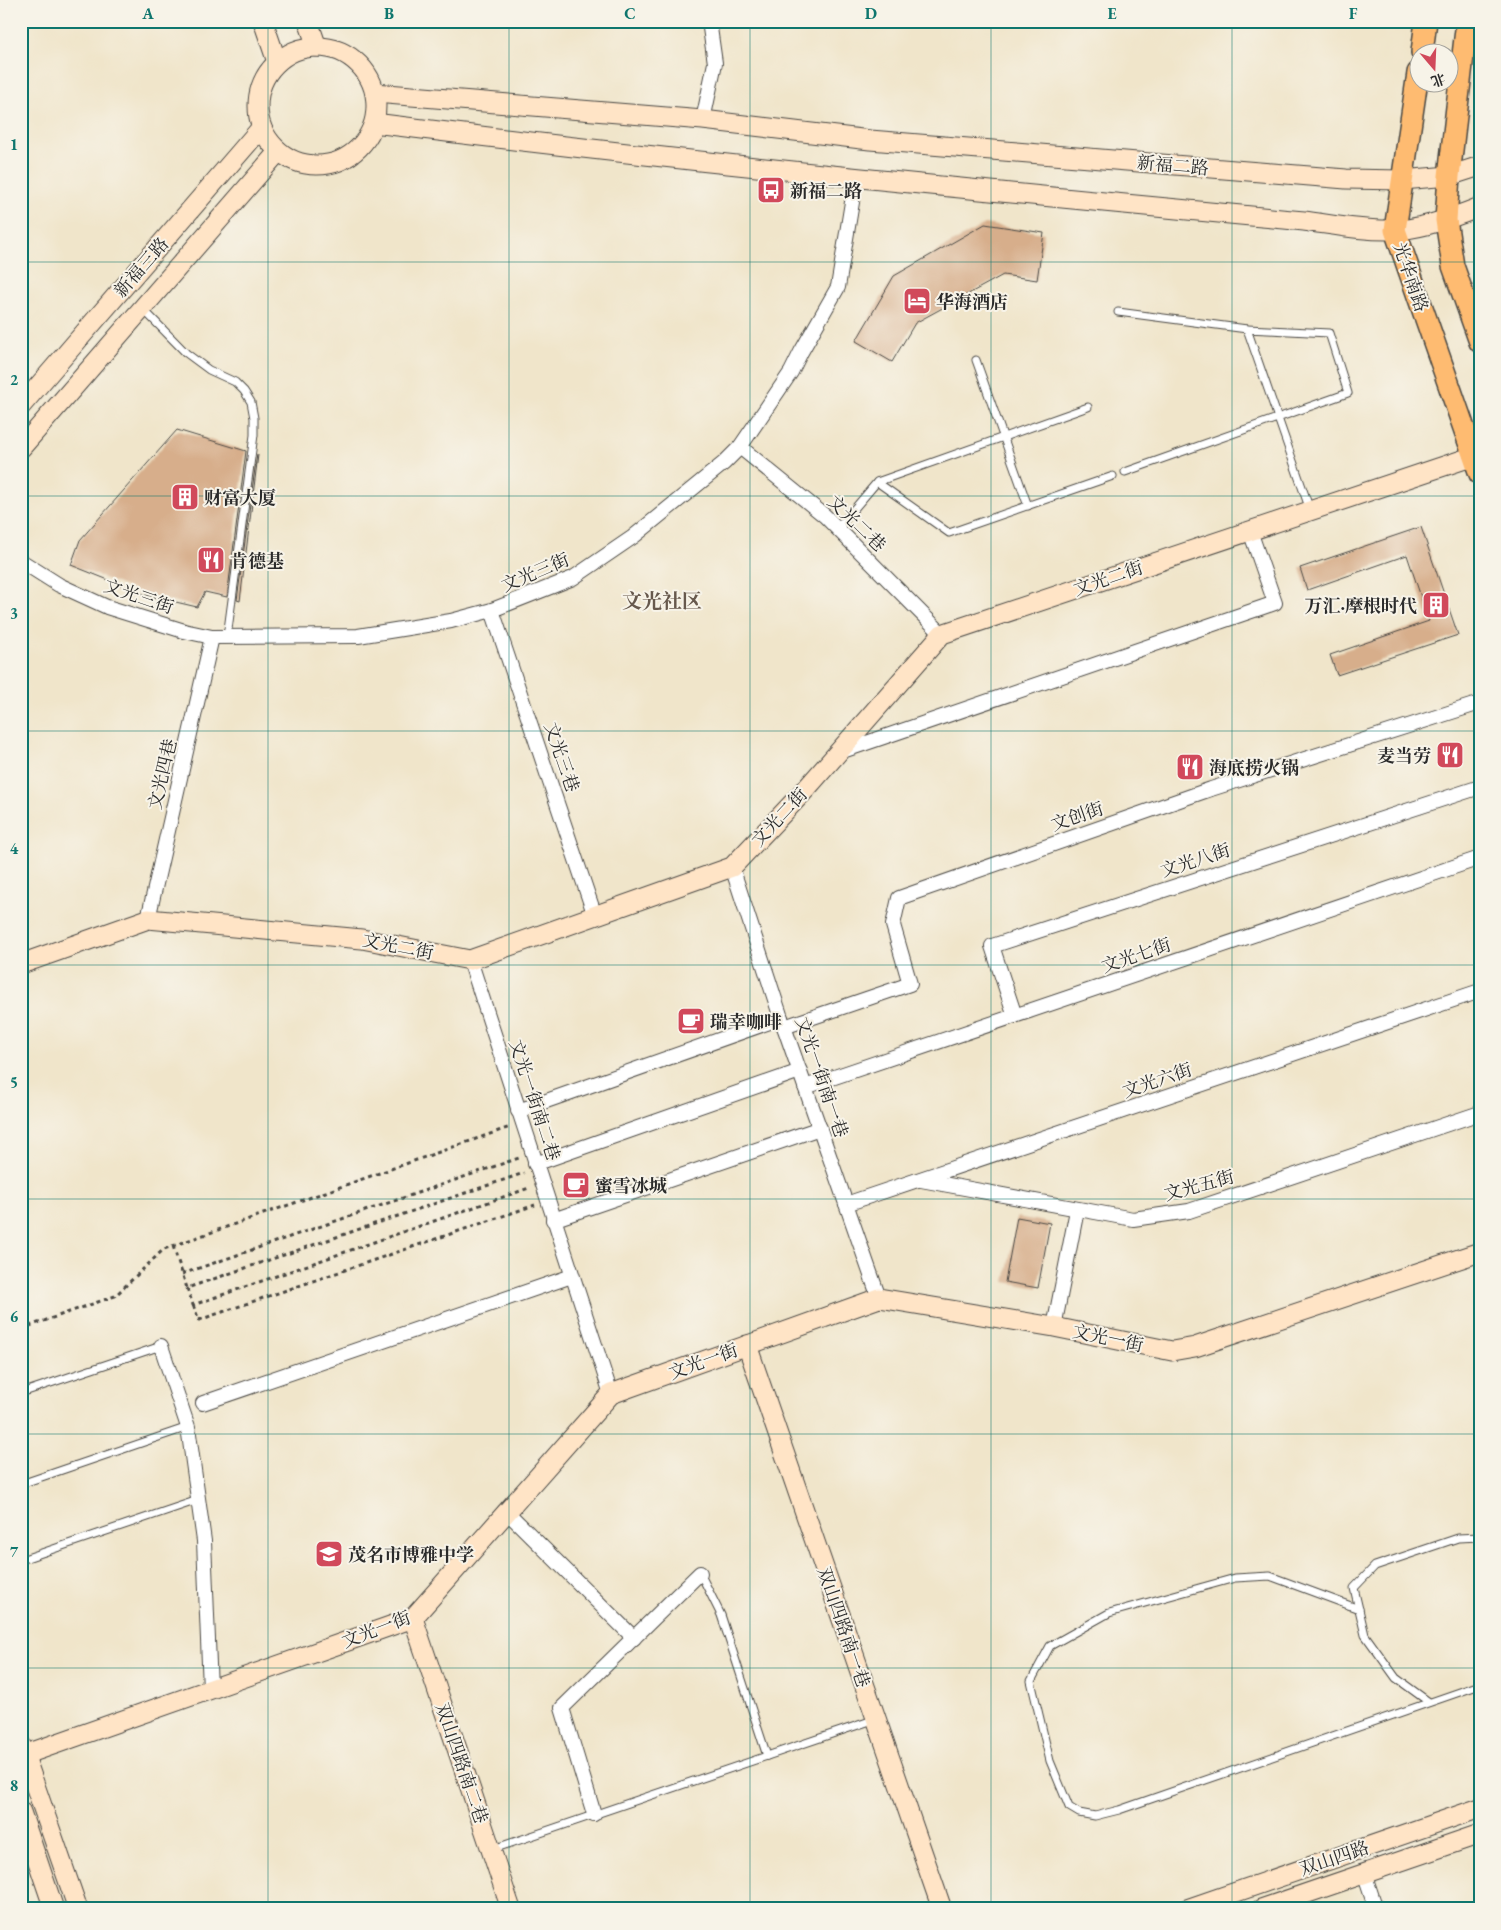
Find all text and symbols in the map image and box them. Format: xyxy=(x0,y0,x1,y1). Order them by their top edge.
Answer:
text: A xyxy=(141,3,154,24)
text: B xyxy=(384,3,394,24)
text: C xyxy=(624,3,636,24)
text: D xyxy=(865,3,877,24)
text: E xyxy=(1107,3,1117,24)
text: F xyxy=(1349,3,1358,24)
north arrow xyxy=(1408,42,1458,92)
text: 北 xyxy=(1429,70,1448,91)
text: 1 xyxy=(10,134,18,155)
street label: 新福二路 xyxy=(1136,150,1210,180)
bus stop icon: 新福二路 xyxy=(756,175,786,205)
place label: 新福二路 xyxy=(790,179,862,202)
street label: 新福三路 xyxy=(109,232,173,302)
street label: 光华南路 xyxy=(1388,239,1434,315)
hotel icon: 华海酒店 xyxy=(902,286,932,316)
place label: 华海酒店 xyxy=(936,290,1008,313)
text: 2 xyxy=(10,369,19,390)
building icon: 财富大厦 xyxy=(170,482,200,512)
place label: 财富大厦 xyxy=(204,486,276,509)
street label: 文光二巷 xyxy=(823,490,891,556)
restaurant icon: 肯德基 xyxy=(196,545,226,575)
street label: 文光三街 xyxy=(497,547,573,597)
place label: 肯德基 xyxy=(230,549,284,572)
street label: 文光二街 xyxy=(1070,555,1146,601)
street label: 文光三街 xyxy=(101,573,177,619)
district label: 文光社区 xyxy=(622,588,702,614)
building icon: 万汇·摩根时代 xyxy=(1421,590,1451,620)
place label: 万汇·摩根时代 xyxy=(1304,594,1417,617)
text: 3 xyxy=(10,603,18,624)
street label: 文光三巷 xyxy=(539,719,585,795)
street label: 文光四巷 xyxy=(143,736,181,812)
restaurant icon: 麦当劳 xyxy=(1435,740,1465,770)
place label: 麦当劳 xyxy=(1377,744,1431,767)
restaurant icon: 海底捞火锅 xyxy=(1175,752,1205,782)
place label: 海底捞火锅 xyxy=(1209,756,1299,779)
street label: 文光二街 xyxy=(746,783,812,851)
street label: 文创街 xyxy=(1048,796,1106,836)
text: 4 xyxy=(10,838,19,859)
street label: 文光八街 xyxy=(1157,838,1233,882)
street label: 文光二街 xyxy=(360,928,436,964)
street label: 文光七街 xyxy=(1098,932,1174,978)
cafe icon: 瑞幸咖啡 xyxy=(676,1006,706,1036)
place label: 瑞幸咖啡 xyxy=(710,1010,782,1033)
street label: 文光一街南一巷 xyxy=(791,1014,853,1140)
street label: 文光一街南二巷 xyxy=(505,1037,565,1163)
street label: 文光六街 xyxy=(1119,1057,1195,1103)
text: 5 xyxy=(10,1072,18,1093)
street label: 文光五街 xyxy=(1161,1165,1237,1205)
cafe icon: 蜜雪冰城 xyxy=(561,1170,591,1200)
place label: 蜜雪冰城 xyxy=(595,1174,667,1197)
text: 6 xyxy=(10,1306,19,1327)
street label: 文光一街 xyxy=(1070,1319,1146,1357)
street label: 文光一街 xyxy=(665,1338,741,1384)
school or university icon: 茂名市博雅中学 xyxy=(314,1539,344,1569)
text: 7 xyxy=(10,1541,19,1562)
place label: 茂名市博雅中学 xyxy=(348,1543,474,1566)
street label: 双山四路南一巷 xyxy=(813,1564,875,1690)
street label: 文光一街 xyxy=(338,1605,414,1653)
street label: 双山四路南二巷 xyxy=(431,1700,493,1826)
text: 8 xyxy=(10,1775,18,1796)
street label: 双山四路 xyxy=(1296,1835,1372,1881)

